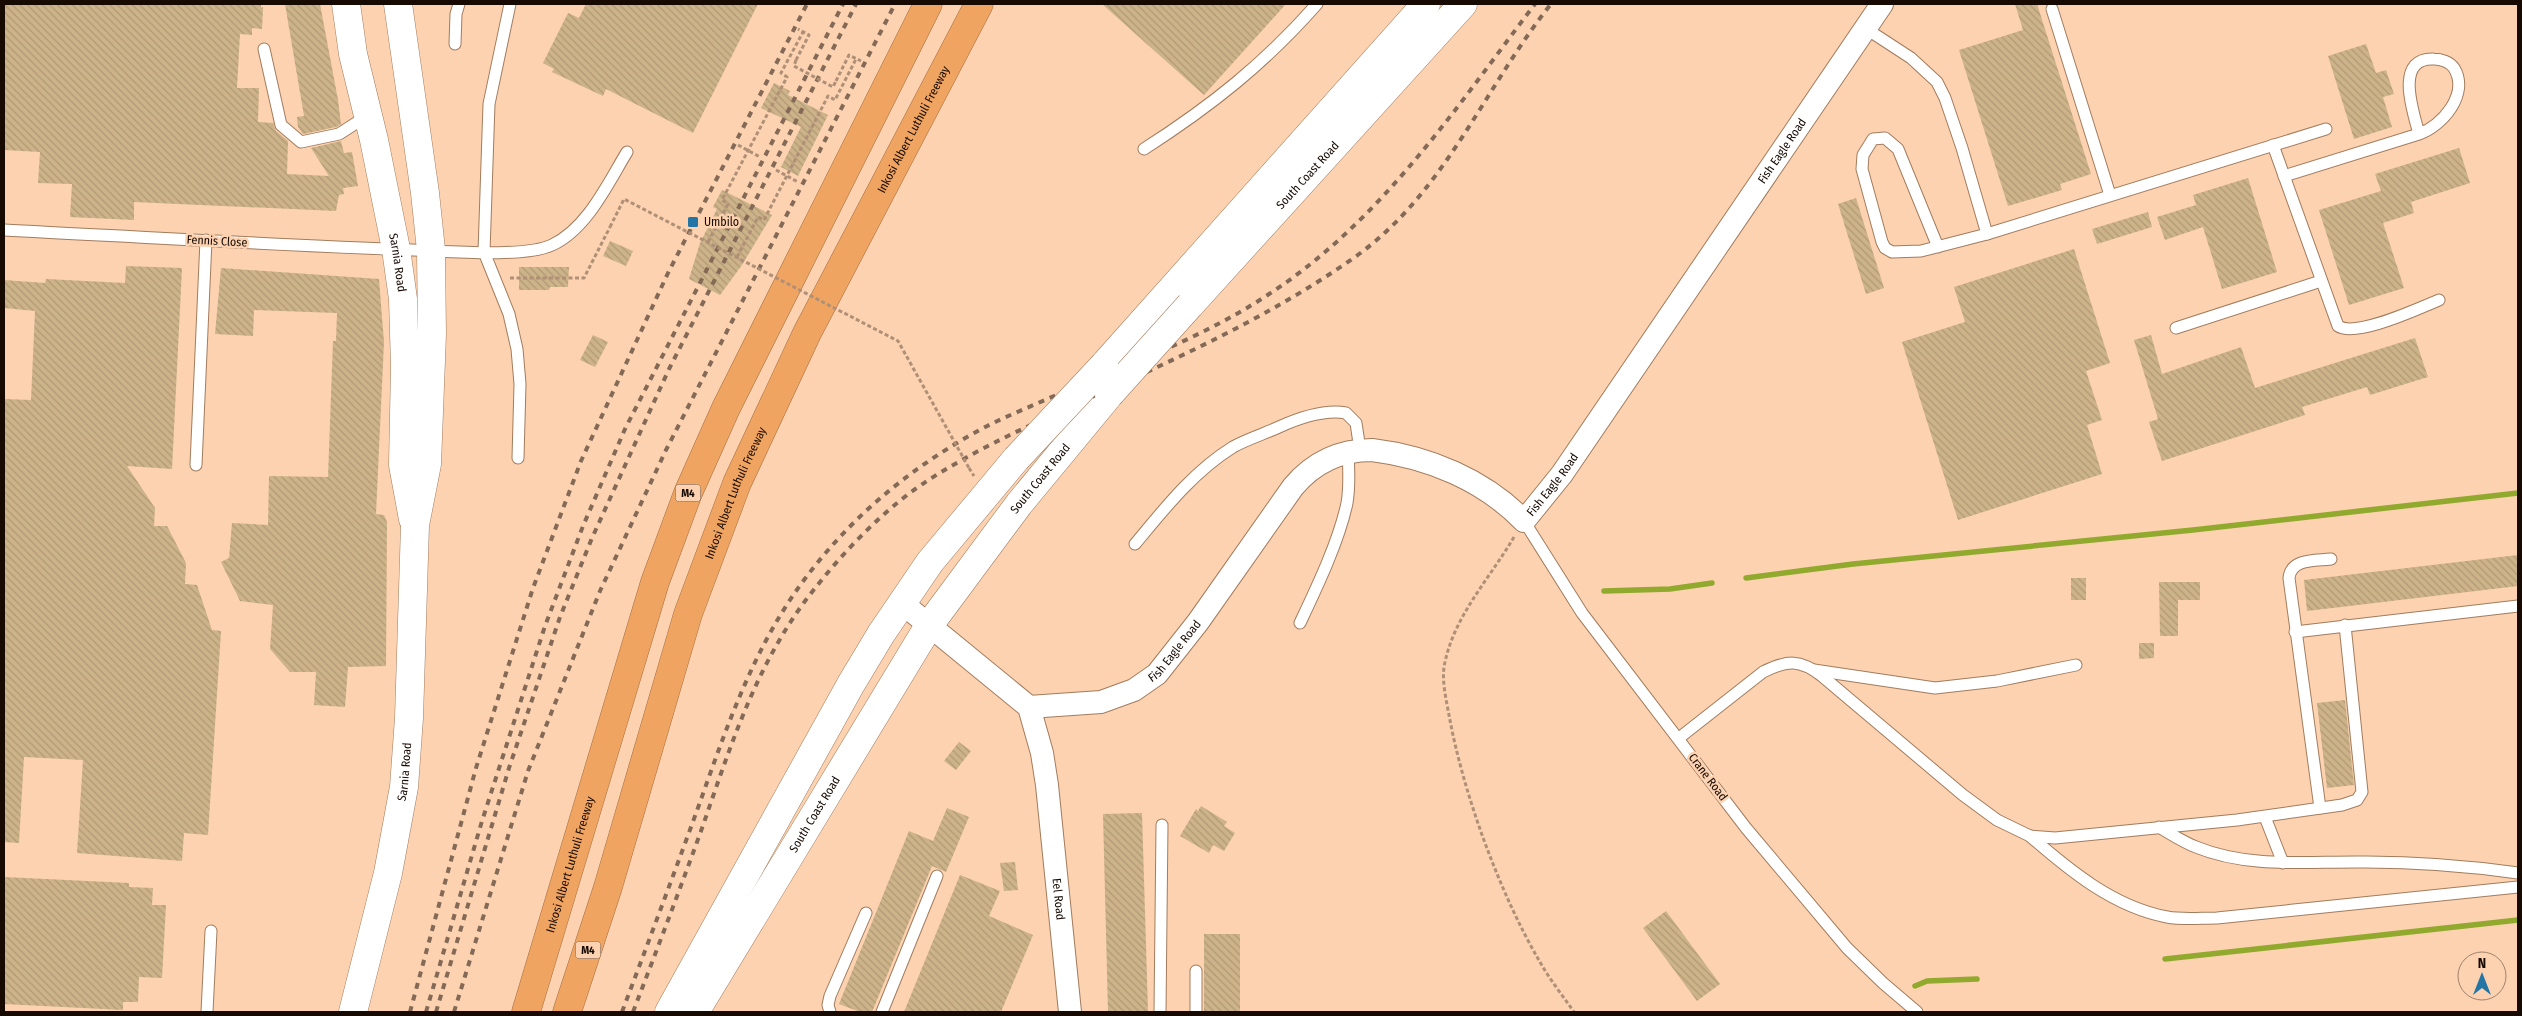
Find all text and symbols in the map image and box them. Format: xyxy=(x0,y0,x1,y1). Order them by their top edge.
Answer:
street label: Inkosi Albert Luthuli Freeway xyxy=(874,63,953,195)
street label: Fish Eagle Road xyxy=(1755,116,1809,186)
street label: South Coast Road xyxy=(1273,139,1342,212)
marker: Umbilo xyxy=(686,215,700,229)
place label: Umbilo xyxy=(704,215,739,229)
street label: Fennis Close xyxy=(186,232,248,250)
street label: Sarnia Road xyxy=(386,232,409,293)
street label: Inkosi Albert Luthuli Freeway xyxy=(702,424,769,561)
street label: South Coast Road xyxy=(1007,441,1073,516)
street label: Fish Eagle Road xyxy=(1524,450,1581,519)
road number: M4 xyxy=(676,484,700,502)
street label: Fish Eagle Road xyxy=(1145,617,1204,685)
street label: Sarnia Road xyxy=(394,742,414,802)
street label: Crane Road xyxy=(1686,751,1730,803)
street label: South Coast Road xyxy=(786,774,843,855)
street label: Inkosi Albert Luthuli Freeway xyxy=(543,794,597,934)
street label: Eel Road xyxy=(1049,877,1068,921)
road number: M4 xyxy=(576,942,600,958)
north arrow xyxy=(2457,951,2507,1001)
text: N xyxy=(2478,955,2486,972)

